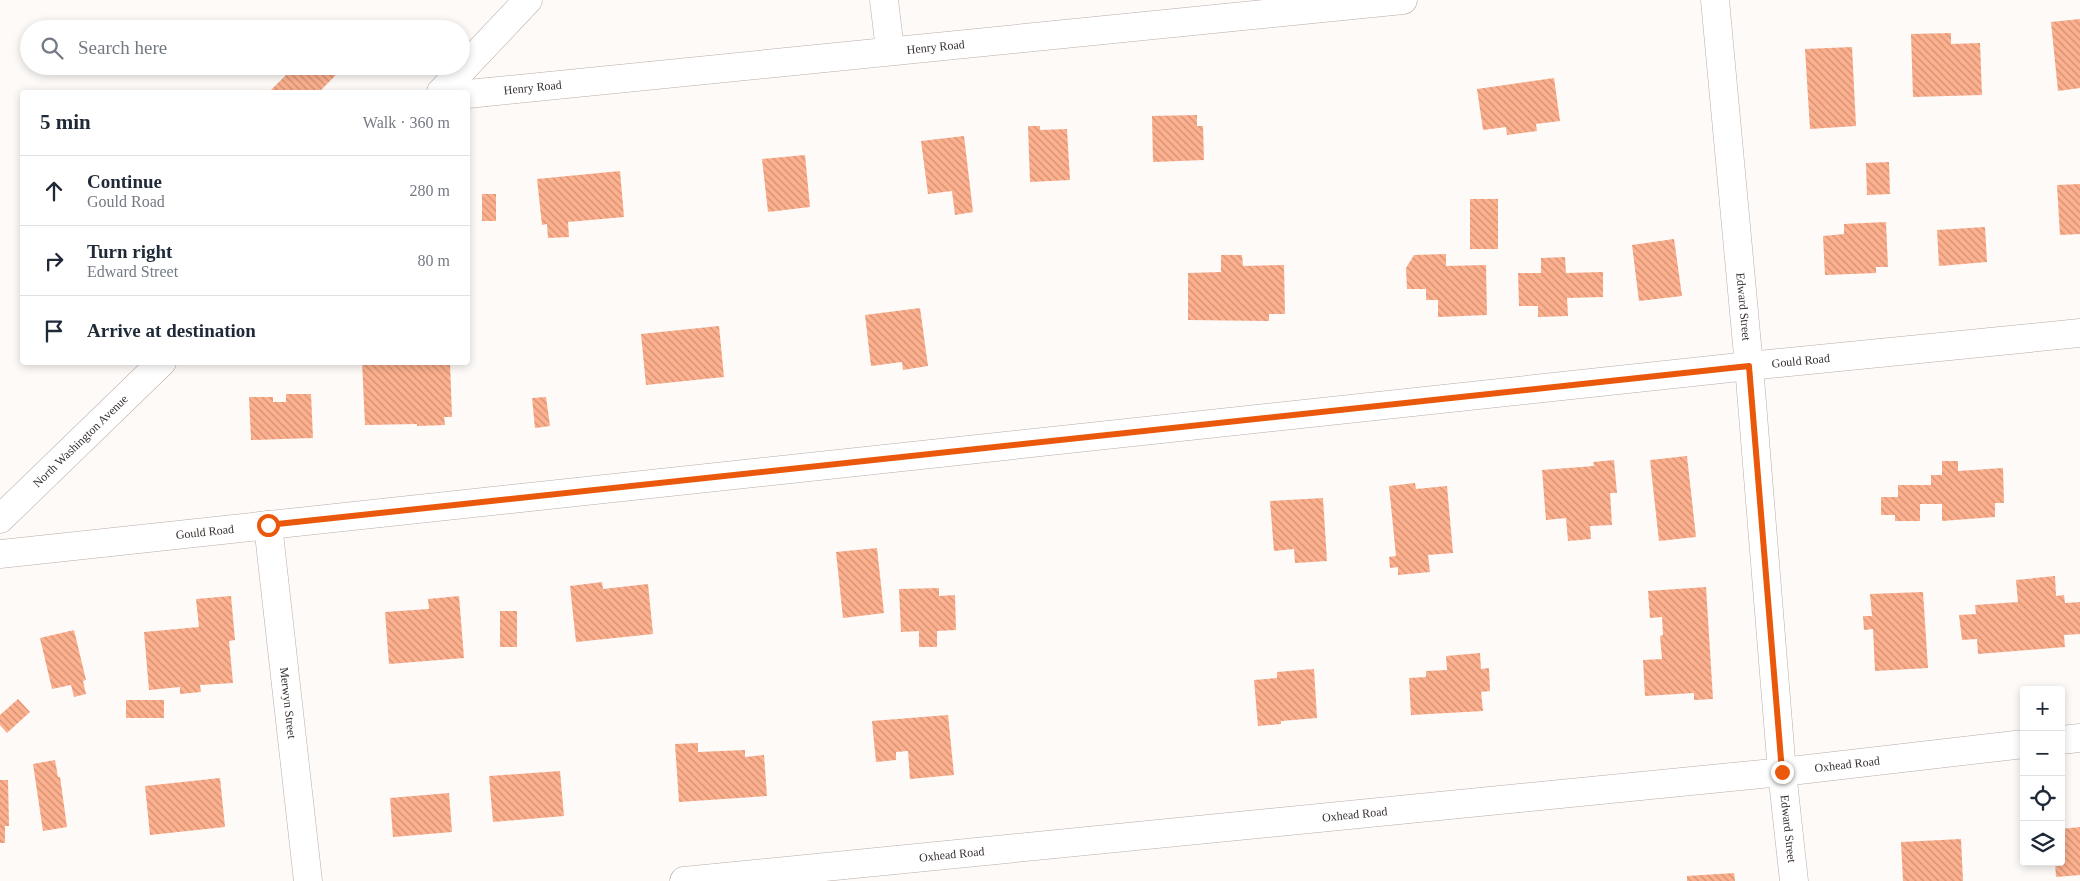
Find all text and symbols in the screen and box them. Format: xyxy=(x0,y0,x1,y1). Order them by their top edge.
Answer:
search box xyxy=(20,20,470,75)
icon: search xyxy=(38,34,66,62)
text: Search here xyxy=(78,37,167,58)
street label: Henry Road xyxy=(906,37,965,57)
street label: Henry Road xyxy=(503,78,562,97)
text: 5 min xyxy=(40,110,91,134)
text: Walk · 360 m xyxy=(363,114,450,131)
text: Continue xyxy=(87,171,162,192)
icon: ahead xyxy=(40,177,68,205)
text: 280 m xyxy=(410,182,450,199)
text: Gould Road xyxy=(87,193,165,210)
text: Turn right xyxy=(87,241,172,262)
icon: right xyxy=(40,247,68,275)
text: 80 m xyxy=(418,252,450,269)
text: Edward Street xyxy=(87,263,178,280)
street label: Edward Street xyxy=(1733,272,1754,342)
icon: arrive xyxy=(40,317,68,345)
text: Arrive at destination xyxy=(87,320,256,341)
street label: Gould Road xyxy=(1771,351,1830,371)
street label: North Washington Avenue xyxy=(30,392,131,490)
route start xyxy=(257,514,280,537)
street label: Gould Road xyxy=(175,522,235,542)
street label: Merwyn Street xyxy=(277,666,299,740)
map controls xyxy=(2020,686,2065,866)
button: + xyxy=(2020,686,2065,731)
button: − xyxy=(2020,731,2065,776)
street label: Oxhead Road xyxy=(1814,754,1881,775)
route end xyxy=(1771,761,1794,784)
button: locate xyxy=(2020,776,2065,821)
street label: Edward Street xyxy=(1778,794,1799,864)
street label: Oxhead Road xyxy=(1321,804,1388,825)
button: layers xyxy=(2020,821,2065,866)
street label: Oxhead Road xyxy=(918,844,985,865)

